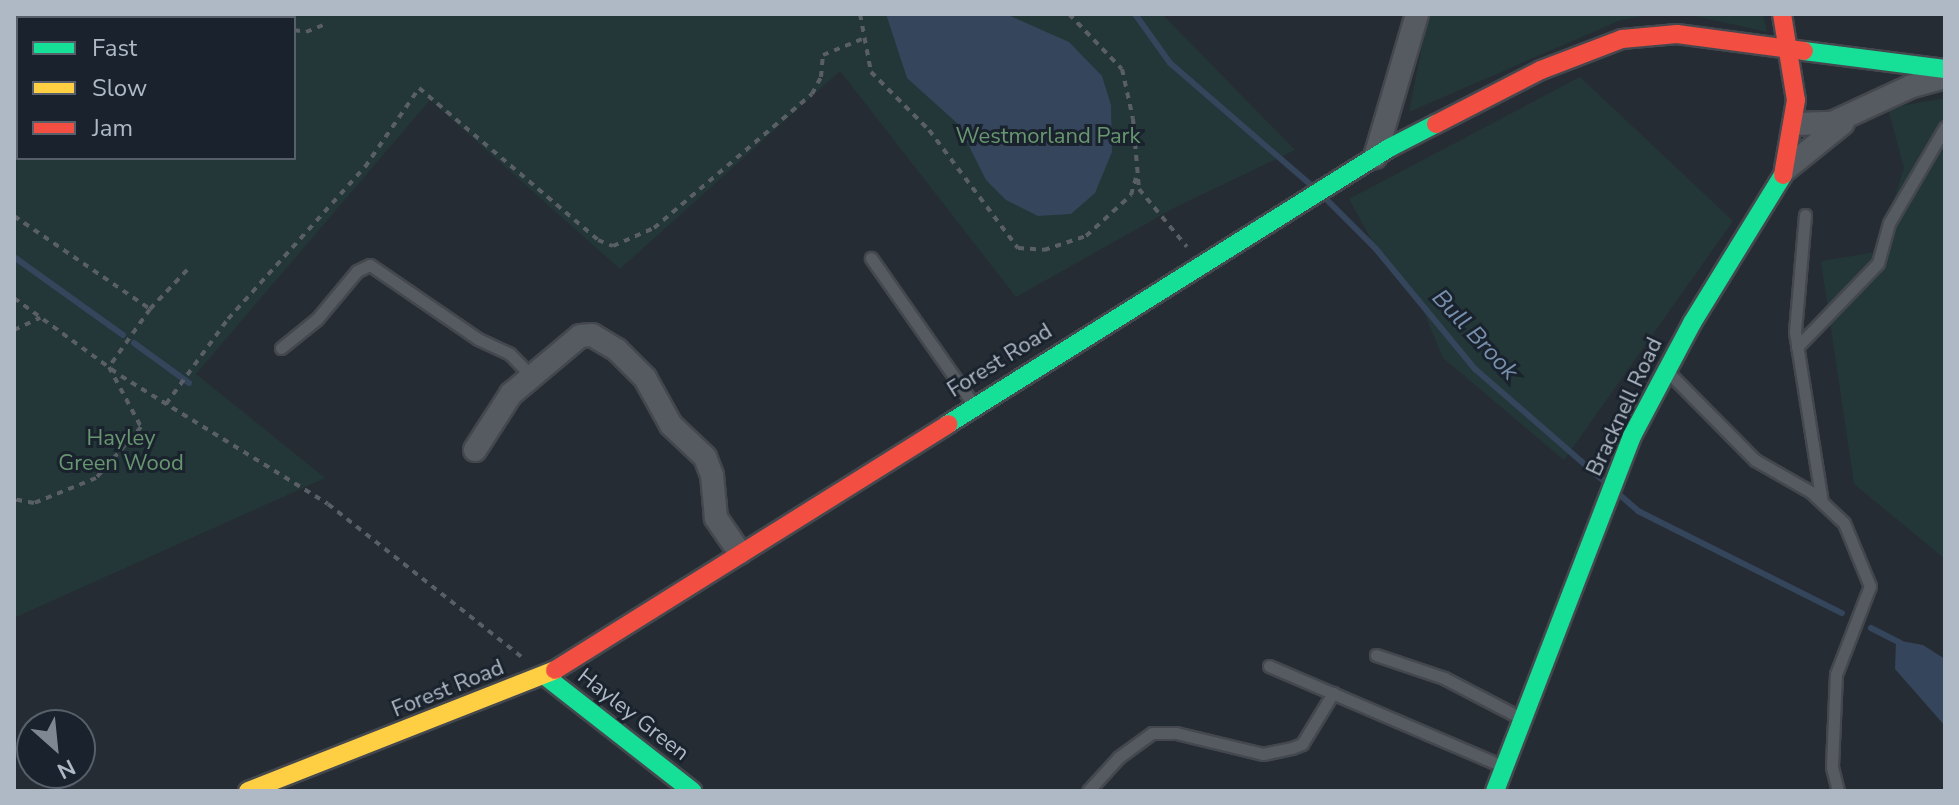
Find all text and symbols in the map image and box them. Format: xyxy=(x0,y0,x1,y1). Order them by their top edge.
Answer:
legend xyxy=(16,16,296,160)
text: Fast xyxy=(92,32,137,64)
text: Slow xyxy=(92,72,147,104)
text: Jam xyxy=(92,112,133,144)
park label: Westmorland Park xyxy=(956,124,1140,150)
water label: Bull Brook xyxy=(1426,284,1524,386)
street label: Forest Road xyxy=(943,318,1057,404)
street label: Bracknell Road xyxy=(1581,334,1669,480)
park label: Hayley Green Wood xyxy=(58,425,184,476)
street label: Forest Road xyxy=(388,655,508,723)
street label: Hayley Green xyxy=(572,663,694,767)
north arrow xyxy=(16,709,96,789)
text: N xyxy=(52,751,80,786)

